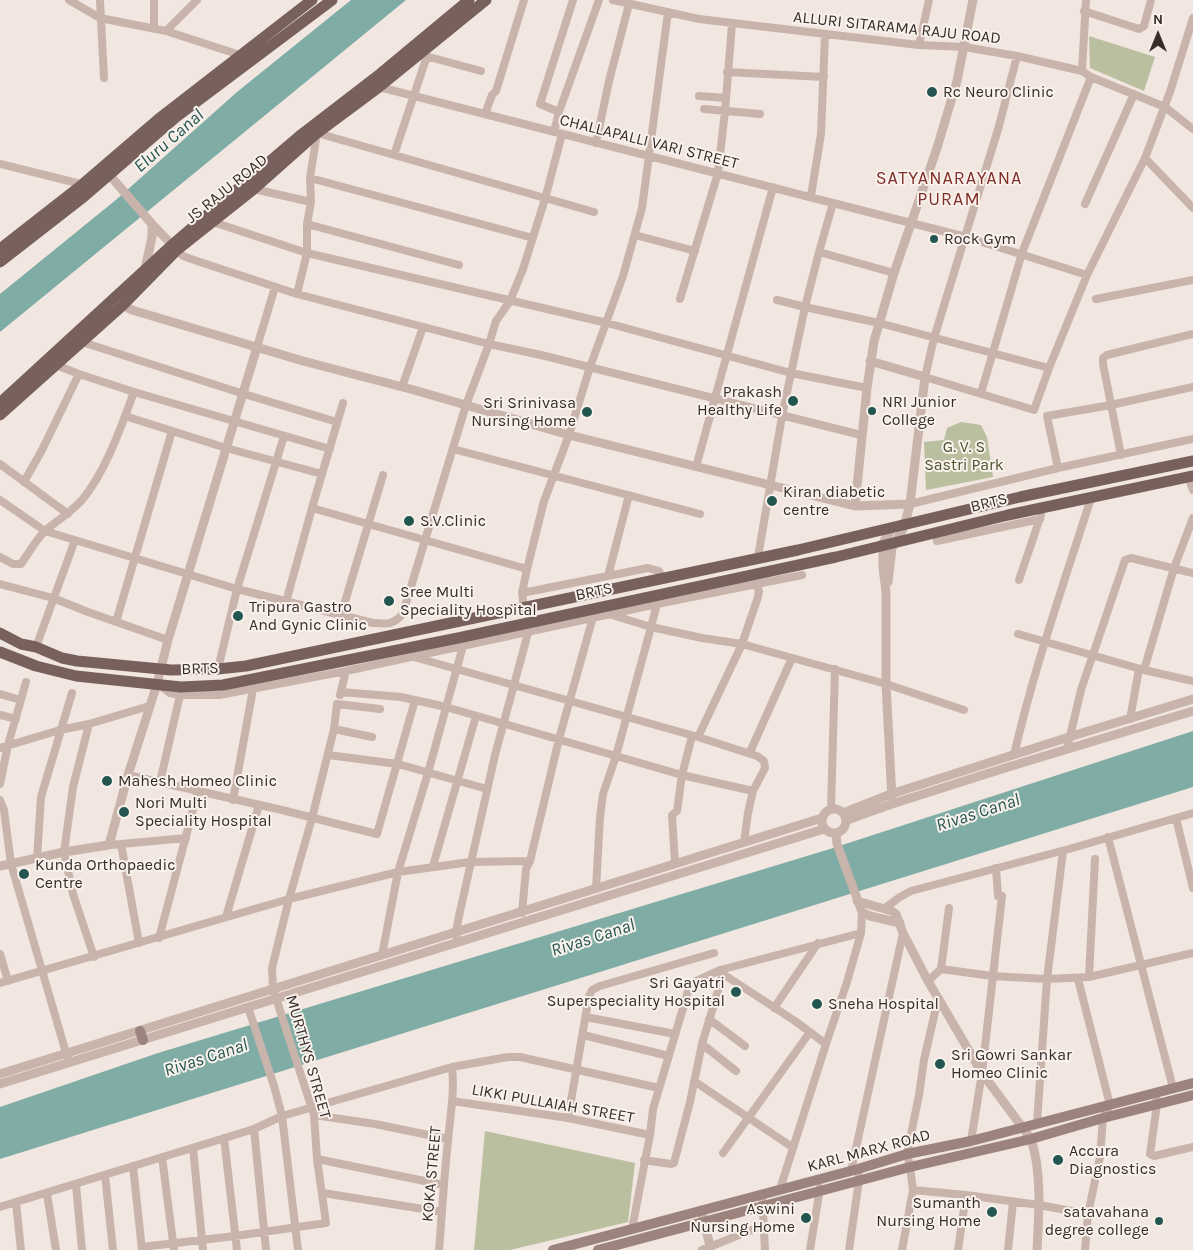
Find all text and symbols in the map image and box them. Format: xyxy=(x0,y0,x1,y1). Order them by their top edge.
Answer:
street label: ALLURI SITARAMA RAJU ROAD xyxy=(792,8,1002,48)
north arrow xyxy=(1133,10,1183,60)
text: N xyxy=(1153,11,1163,28)
place label: Rc Neuro Clinic xyxy=(943,82,1054,102)
marker: Rc Neuro Clinic xyxy=(925,85,939,99)
water label: Eluru Canal xyxy=(130,105,208,177)
street label: CHALLAPALLI VARI STREET xyxy=(558,110,740,174)
street label: JS RAJU ROAD xyxy=(182,150,272,228)
district label: SATYANARAYANA PURAM xyxy=(874,168,1024,210)
place label: Rock Gym xyxy=(944,229,1016,249)
marker: Rock Gym xyxy=(928,233,940,245)
place label: Prakash Healthy Life xyxy=(697,382,782,420)
place label: NRI Junior College xyxy=(882,392,956,430)
place label: Sri Srinivasa Nursing Home xyxy=(471,393,576,431)
marker: Prakash Healthy Life xyxy=(786,394,800,408)
marker: Sri Srinivasa Nursing Home xyxy=(580,405,594,419)
marker: NRI Junior College xyxy=(866,405,878,417)
park label: G. V. S Sastri Park xyxy=(924,437,1004,475)
place label: Kiran diabetic centre xyxy=(783,482,885,520)
street label: BRTS xyxy=(969,489,1009,517)
marker: Kiran diabetic centre xyxy=(765,494,779,508)
place label: S.V.Clinic xyxy=(420,511,486,531)
marker: S.V.Clinic xyxy=(402,514,416,528)
street label: BRTS xyxy=(574,579,614,605)
place label: Sree Multi Speciality Hospital xyxy=(400,582,537,620)
marker: Sree Multi Speciality Hospital xyxy=(382,594,396,608)
place label: Tripura Gastro And Gynic Clinic xyxy=(249,597,367,635)
marker: Tripura Gastro And Gynic Clinic xyxy=(231,609,245,623)
street label: BRTS xyxy=(181,659,219,679)
place label: Mahesh Homeo Clinic xyxy=(118,771,277,791)
marker: Mahesh Homeo Clinic xyxy=(100,774,114,788)
water label: Rivas Canal xyxy=(933,789,1023,837)
place label: Nori Multi Speciality Hospital xyxy=(135,793,272,831)
marker: Nori Multi Speciality Hospital xyxy=(117,805,131,819)
place label: Kunda Orthopaedic Centre xyxy=(35,855,176,893)
marker: Kunda Orthopaedic Centre xyxy=(17,867,31,881)
water label: Rivas Canal xyxy=(548,914,638,962)
place label: Sri Gayatri Superspeciality Hospital xyxy=(547,973,725,1011)
marker: Sri Gayatri Superspeciality Hospital xyxy=(729,985,743,999)
street label: MURTHYS STREET xyxy=(281,993,335,1121)
place label: Sneha Hospital xyxy=(828,994,939,1014)
marker: Sneha Hospital xyxy=(810,997,824,1011)
water label: Rivas Canal xyxy=(161,1034,251,1082)
place label: Sri Gowri Sankar Homeo Clinic xyxy=(951,1045,1072,1083)
marker: Sri Gowri Sankar Homeo Clinic xyxy=(933,1057,947,1071)
street label: LIKKI PULLAIAH STREET xyxy=(470,1080,636,1128)
street label: KOKA STREET xyxy=(418,1125,446,1223)
street label: KARL MARX ROAD xyxy=(805,1125,933,1177)
place label: Accura Diagnostics xyxy=(1069,1141,1156,1179)
marker: Accura Diagnostics xyxy=(1051,1153,1065,1167)
place label: Sumanth Nursing Home xyxy=(876,1193,981,1231)
place label: Aswini Nursing Home xyxy=(690,1199,795,1237)
place label: satavahana degree college xyxy=(1045,1202,1149,1240)
marker: Sumanth Nursing Home xyxy=(985,1205,999,1219)
marker: Aswini Nursing Home xyxy=(799,1211,813,1225)
marker: satavahana degree college xyxy=(1153,1215,1165,1227)

